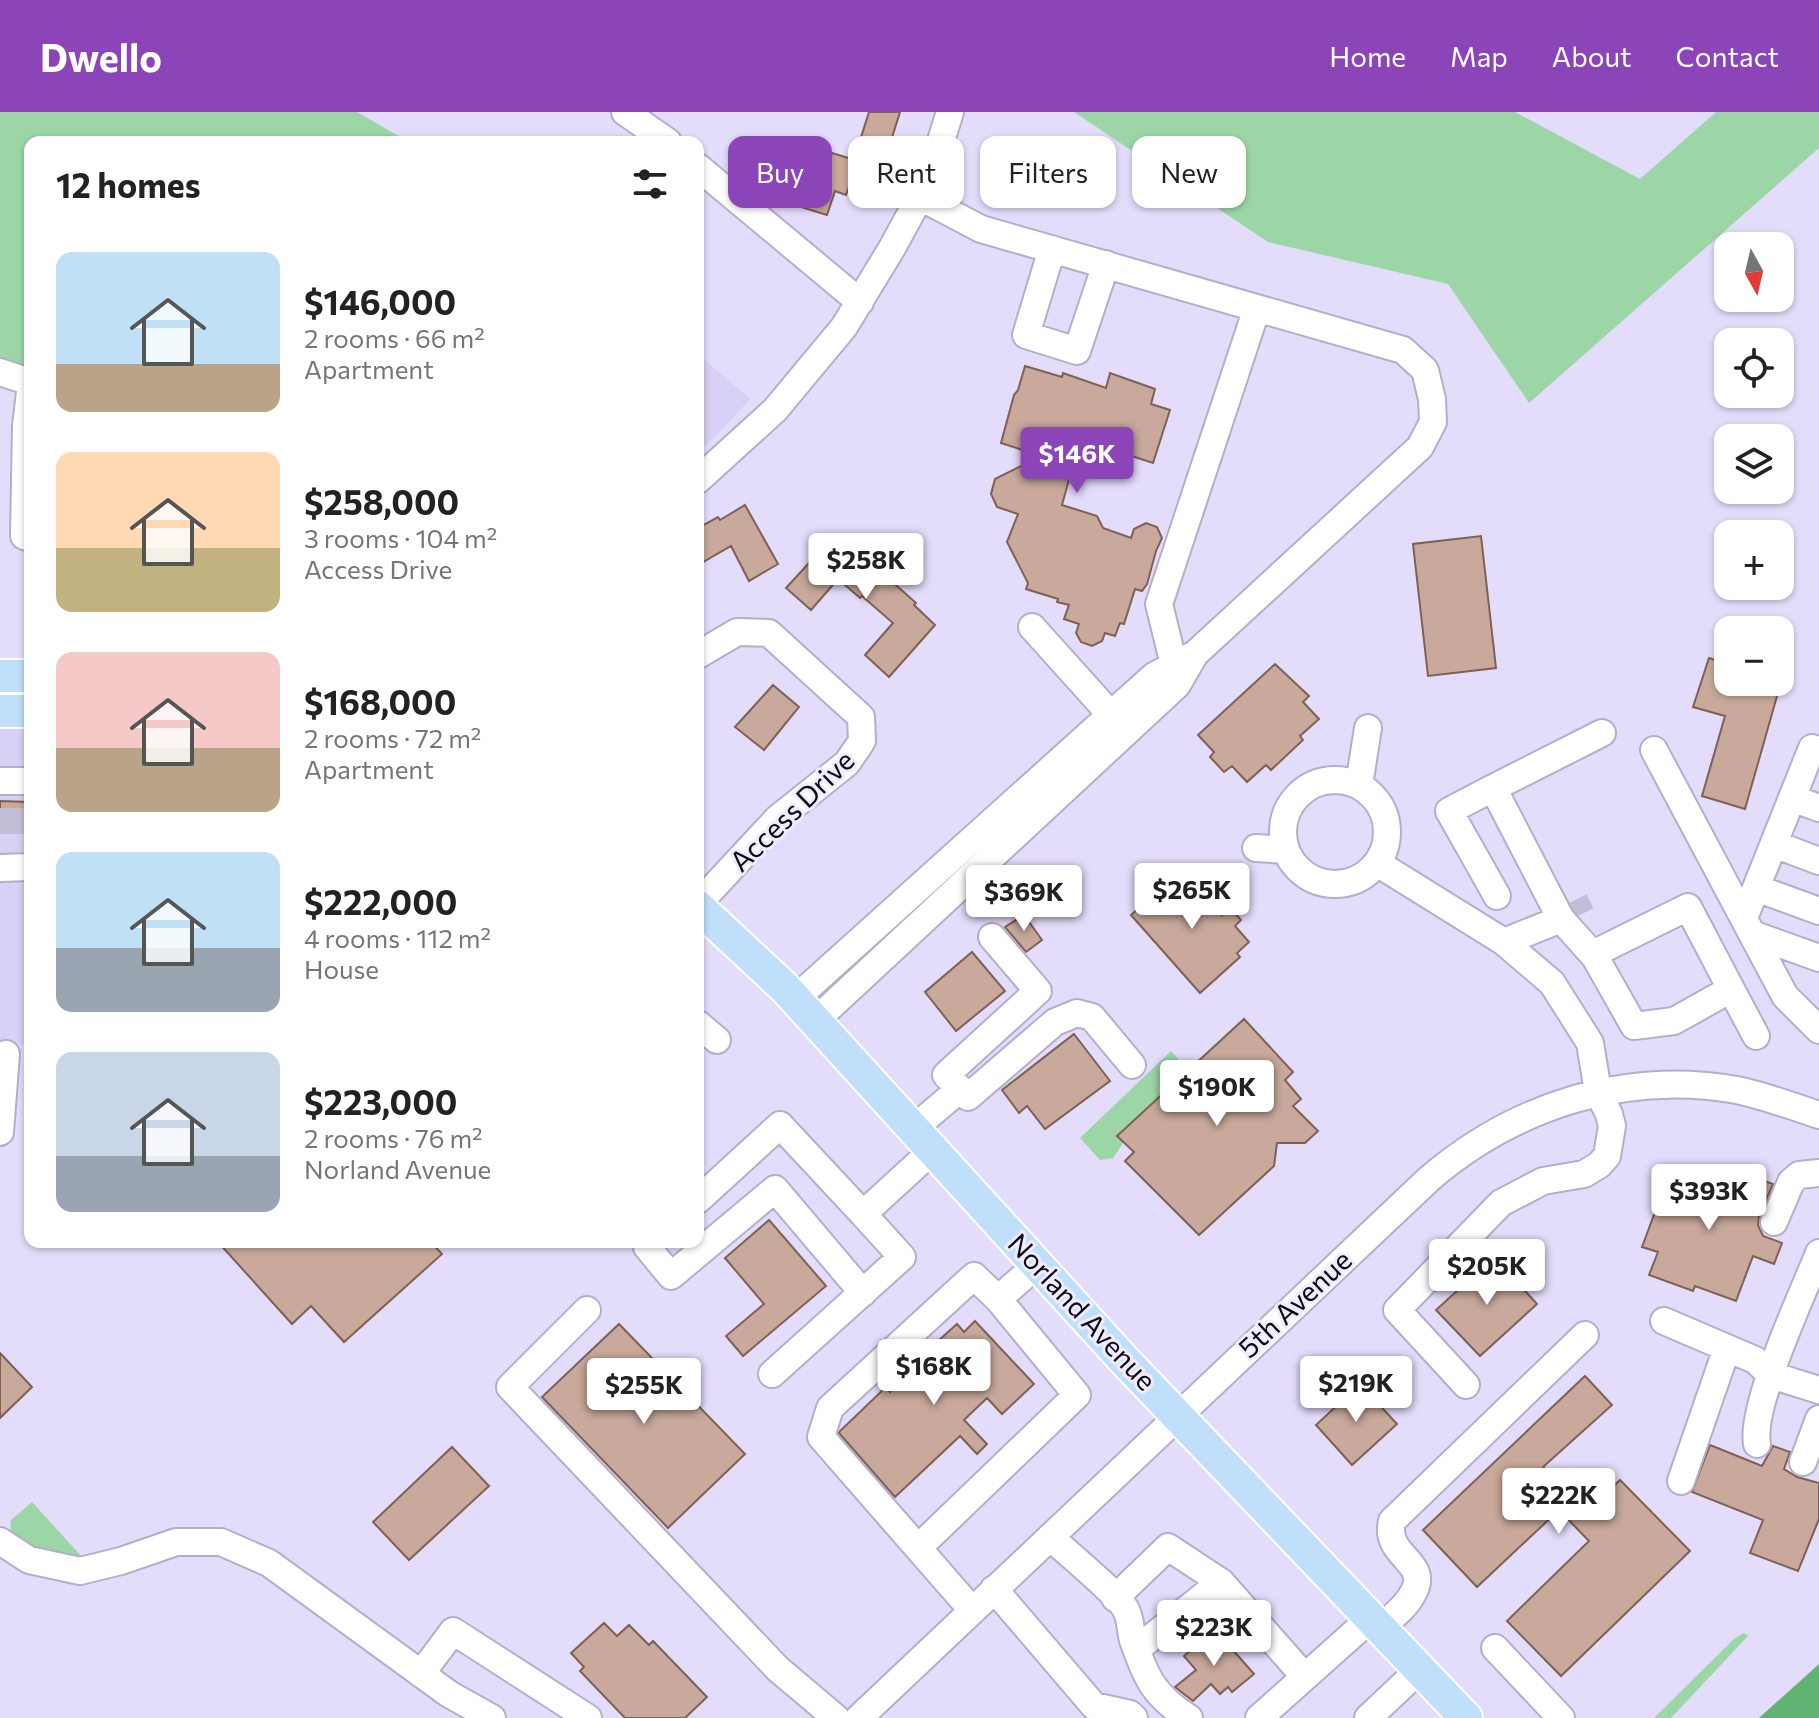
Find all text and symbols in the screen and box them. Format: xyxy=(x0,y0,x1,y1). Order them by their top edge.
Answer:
text: Dwello xyxy=(40,33,162,80)
text: Home xyxy=(1329,39,1406,73)
text: Map xyxy=(1450,39,1508,73)
text: About xyxy=(1552,39,1632,73)
text: Contact xyxy=(1676,39,1779,73)
chip: Buy xyxy=(728,136,832,208)
chip: Rent xyxy=(848,136,964,208)
chip: Filters xyxy=(980,136,1116,208)
chip: New xyxy=(1132,136,1246,208)
icon: filters xyxy=(628,162,672,206)
text: 12 homes xyxy=(56,163,201,205)
north arrow xyxy=(1714,232,1794,312)
map controls xyxy=(1714,232,1794,696)
text: $146,000 xyxy=(304,280,456,322)
icon: home xyxy=(120,284,216,380)
text: 2 rooms · 66 m² xyxy=(304,322,485,353)
button: locate xyxy=(1714,328,1794,408)
text: Apartment xyxy=(304,353,434,384)
button: layers xyxy=(1714,424,1794,504)
pin: $146K xyxy=(1021,427,1133,495)
text: $146K xyxy=(1039,437,1115,468)
text: $258,000 xyxy=(304,480,459,522)
icon: home xyxy=(120,484,216,580)
button: + xyxy=(1714,520,1794,600)
text: 3 rooms · 104 m² xyxy=(304,522,497,553)
pin: $258K xyxy=(810,533,922,601)
text: $258K xyxy=(826,543,906,574)
text: Access Drive xyxy=(304,553,452,584)
button: − xyxy=(1714,616,1794,696)
text: $168,000 xyxy=(304,680,456,722)
icon: home xyxy=(120,684,216,780)
text: 2 rooms · 72 m² xyxy=(304,722,481,753)
street label: Access Drive xyxy=(722,743,861,878)
text: Apartment xyxy=(304,753,434,784)
pin: $265K xyxy=(1136,863,1248,931)
pin: $369K xyxy=(968,865,1080,933)
text: $265K xyxy=(1153,873,1231,904)
text: $369K xyxy=(984,875,1064,906)
text: $222,000 xyxy=(304,880,457,922)
icon: home xyxy=(120,884,216,980)
text: 4 rooms · 112 m² xyxy=(304,922,491,953)
text: House xyxy=(304,953,379,984)
pin: $190K xyxy=(1161,1060,1273,1128)
text: $190K xyxy=(1178,1070,1256,1101)
text: $223,000 xyxy=(304,1080,457,1122)
icon: home xyxy=(120,1084,216,1180)
text: 2 rooms · 76 m² xyxy=(304,1122,483,1153)
text: Norland Avenue xyxy=(304,1153,491,1184)
pin: $393K xyxy=(1653,1164,1765,1232)
text: $393K xyxy=(1669,1174,1749,1205)
street label: Norland Avenue xyxy=(1002,1226,1164,1397)
pin: $205K xyxy=(1431,1239,1543,1307)
street label: 5th Avenue xyxy=(1231,1242,1358,1364)
text: $205K xyxy=(1447,1249,1527,1280)
pin: $168K xyxy=(878,1339,990,1407)
text: $168K xyxy=(896,1349,973,1380)
pin: $219K xyxy=(1300,1356,1412,1424)
pin: $255K xyxy=(588,1358,700,1426)
text: $219K xyxy=(1318,1366,1394,1397)
text: $255K xyxy=(605,1368,683,1399)
pin: $222K xyxy=(1503,1468,1615,1536)
text: $222K xyxy=(1520,1478,1598,1509)
pin: $223K xyxy=(1158,1600,1270,1668)
text: $223K xyxy=(1175,1610,1253,1641)

